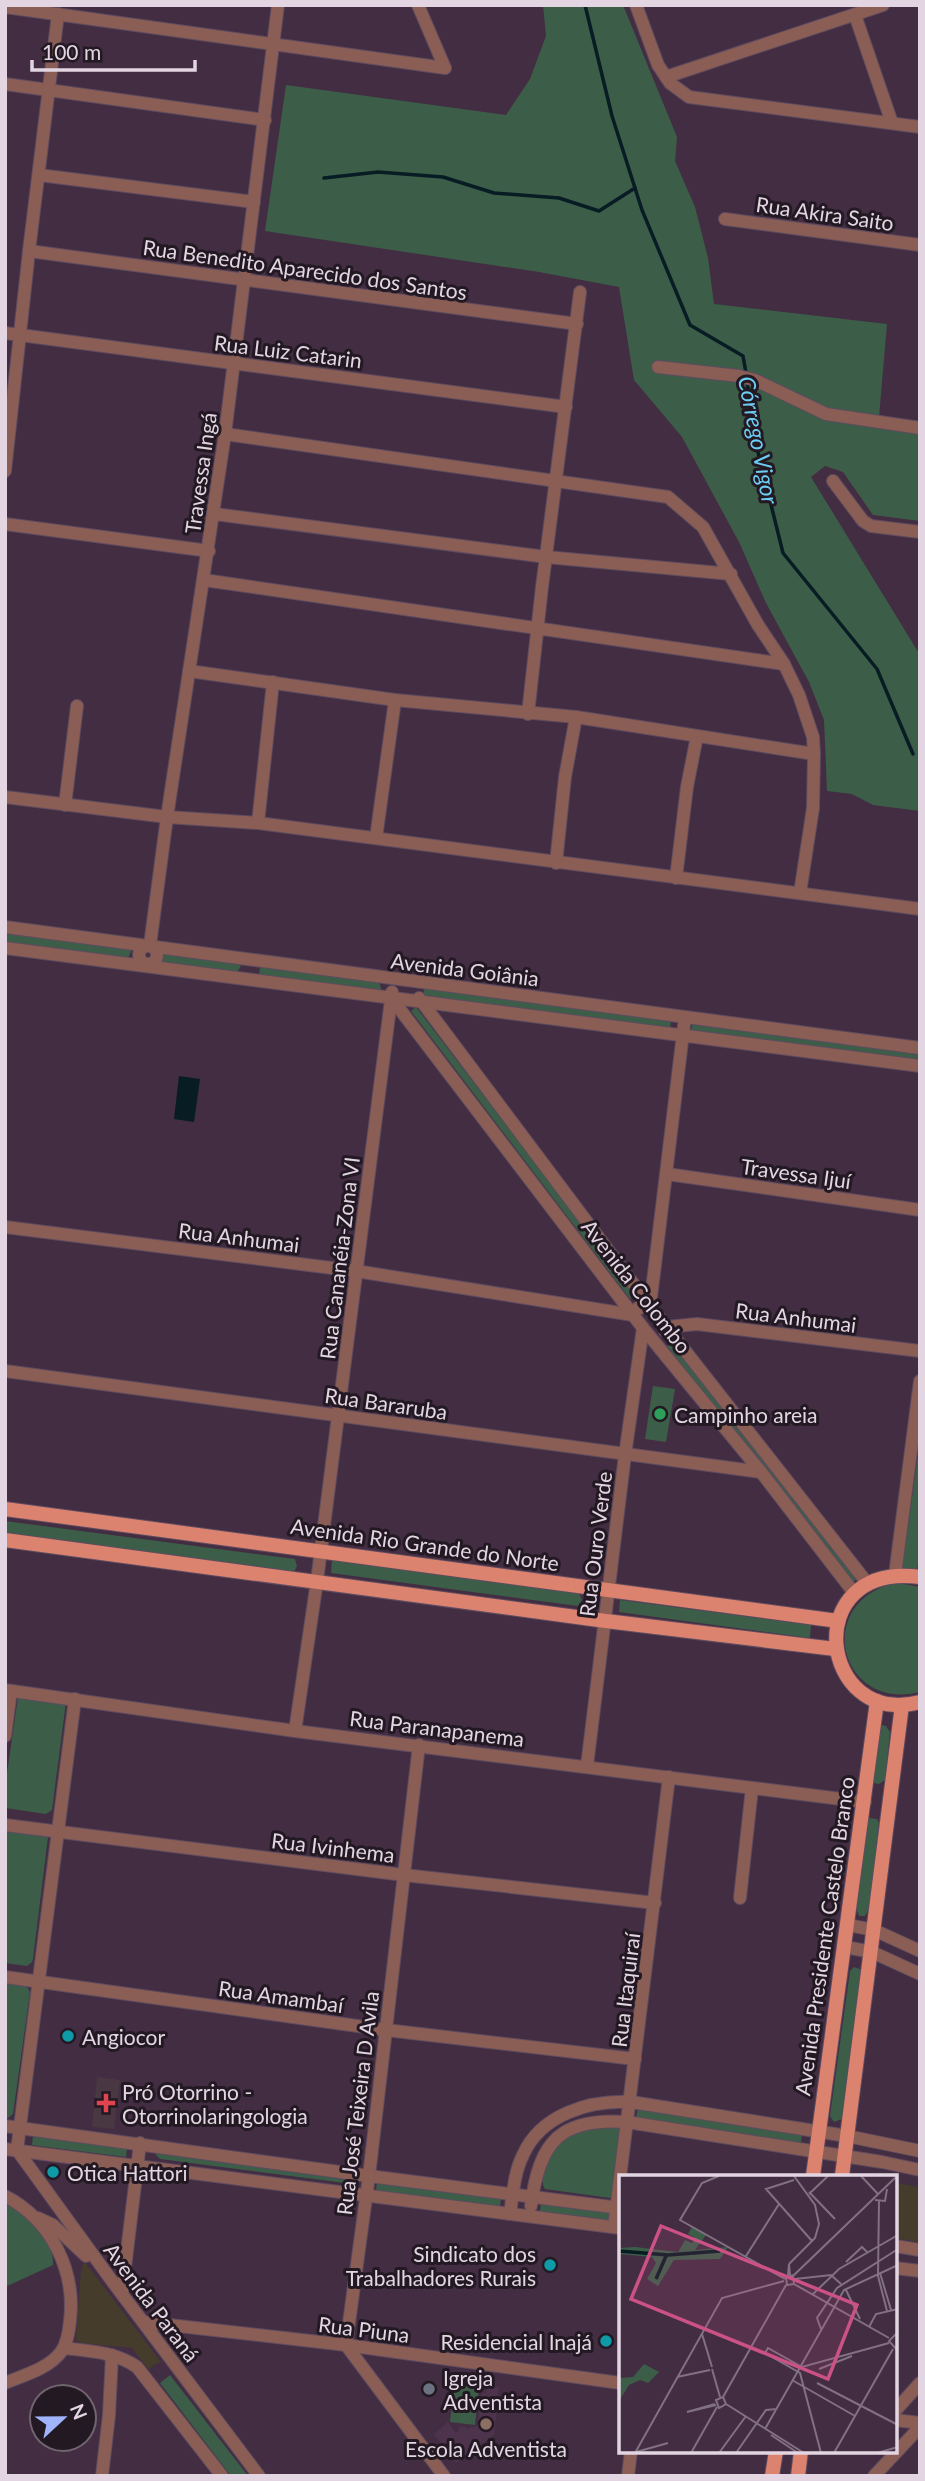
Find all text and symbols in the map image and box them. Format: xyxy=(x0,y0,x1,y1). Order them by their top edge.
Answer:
scale bar xyxy=(32,28,194,72)
text: 100 m xyxy=(42,39,101,64)
street label: Rua Akira Saito xyxy=(755,191,896,235)
street label: Rua Benedito Aparecido dos Santos xyxy=(141,234,469,304)
street label: Rua Luiz Catarin xyxy=(213,330,363,372)
water label: Córrego Vigor xyxy=(733,373,785,508)
street label: Travessa Ingá xyxy=(179,411,221,535)
street label: Avenida Goiânia xyxy=(389,948,541,990)
street label: Travessa Ijuí xyxy=(739,1153,854,1193)
street label: Rua Cananéia-Zona VI xyxy=(314,1155,364,1361)
street label: Avenida Colombo xyxy=(577,1214,697,1358)
street label: Rua Anhumai xyxy=(177,1217,301,1257)
street label: Rua Anhumai xyxy=(734,1297,858,1337)
street label: Rua Bararuba xyxy=(323,1382,449,1424)
place label: Campinho areia xyxy=(674,1402,817,1427)
marker: Campinho areia xyxy=(652,1406,668,1422)
street label: Rua Ouro Verde xyxy=(574,1470,616,1618)
street label: Avenida Rio Grande do Norte xyxy=(289,1513,561,1575)
street label: Rua Paranapanema xyxy=(348,1705,526,1751)
street label: Avenida Presidente Castelo Branco xyxy=(789,1775,859,2097)
street label: Rua Ivinhema xyxy=(270,1827,396,1867)
street label: Rua Itaquiraí xyxy=(606,1930,645,2049)
street label: Rua Amambaí xyxy=(217,1975,346,2017)
street label: Rua José Teixeira D Avila xyxy=(331,1990,383,2216)
place label: Angiocor xyxy=(82,2024,166,2049)
marker: Angiocor xyxy=(60,2028,76,2044)
place label: Pró Otorrino - Otorrinolaringologia xyxy=(122,2079,308,2128)
marker: Pró Otorrino - Otorrinolaringologia xyxy=(96,2093,116,2113)
place label: Otica Hattori xyxy=(67,2160,187,2185)
marker: Otica Hattori xyxy=(45,2164,61,2180)
inset map xyxy=(619,2175,897,2453)
street label: Avenida Paraná xyxy=(99,2238,205,2366)
place label: Sindicato dos Trabalhadores Rurais xyxy=(346,2241,536,2290)
marker: Sindicato dos Trabalhadores Rurais xyxy=(542,2257,558,2273)
street label: Rua Piuna xyxy=(317,2311,411,2347)
place label: Residencial Inajá xyxy=(441,2329,592,2354)
marker: Residencial Inajá xyxy=(598,2333,614,2349)
place label: Igreja Adventista xyxy=(443,2365,542,2414)
marker: Igreja Adventista xyxy=(421,2381,437,2397)
north arrow xyxy=(28,2383,98,2453)
text: N xyxy=(66,2400,93,2423)
marker: Escola Adventista xyxy=(478,2416,494,2432)
place label: Escola Adventista xyxy=(405,2436,567,2461)

